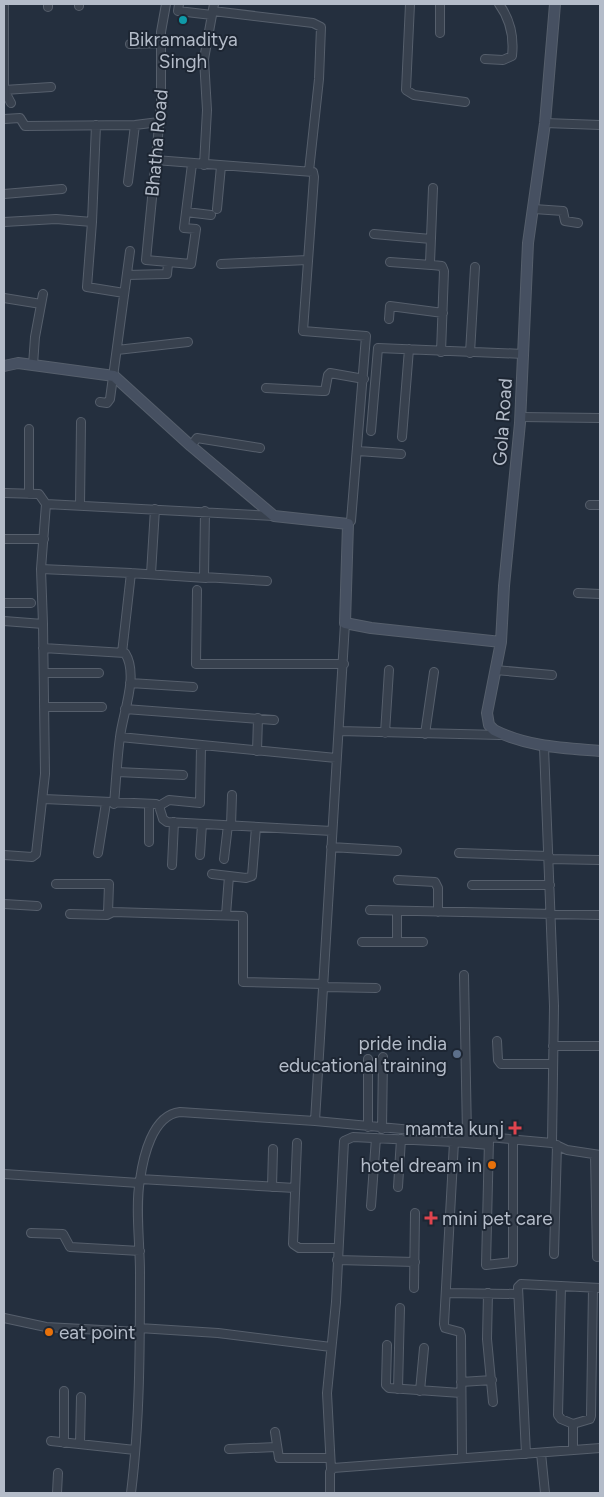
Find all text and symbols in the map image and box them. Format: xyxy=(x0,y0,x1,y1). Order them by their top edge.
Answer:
marker: Bikramaditya Singh xyxy=(177,14,189,26)
place label: Bikramaditya Singh xyxy=(128,28,238,73)
street label: Bhatha Road xyxy=(140,88,173,198)
street label: Gola Road xyxy=(488,377,517,467)
place label: pride india educational training xyxy=(279,1032,447,1077)
marker: pride india educational training xyxy=(451,1048,463,1060)
place label: mamta kunj xyxy=(405,1117,504,1140)
marker: mamta kunj xyxy=(508,1121,522,1135)
place label: hotel dream in xyxy=(361,1154,482,1177)
marker: hotel dream in xyxy=(486,1159,498,1171)
place label: mini pet care xyxy=(442,1207,553,1230)
marker: mini pet care xyxy=(424,1211,438,1225)
place label: eat point xyxy=(59,1321,135,1344)
marker: eat point xyxy=(43,1326,55,1338)

